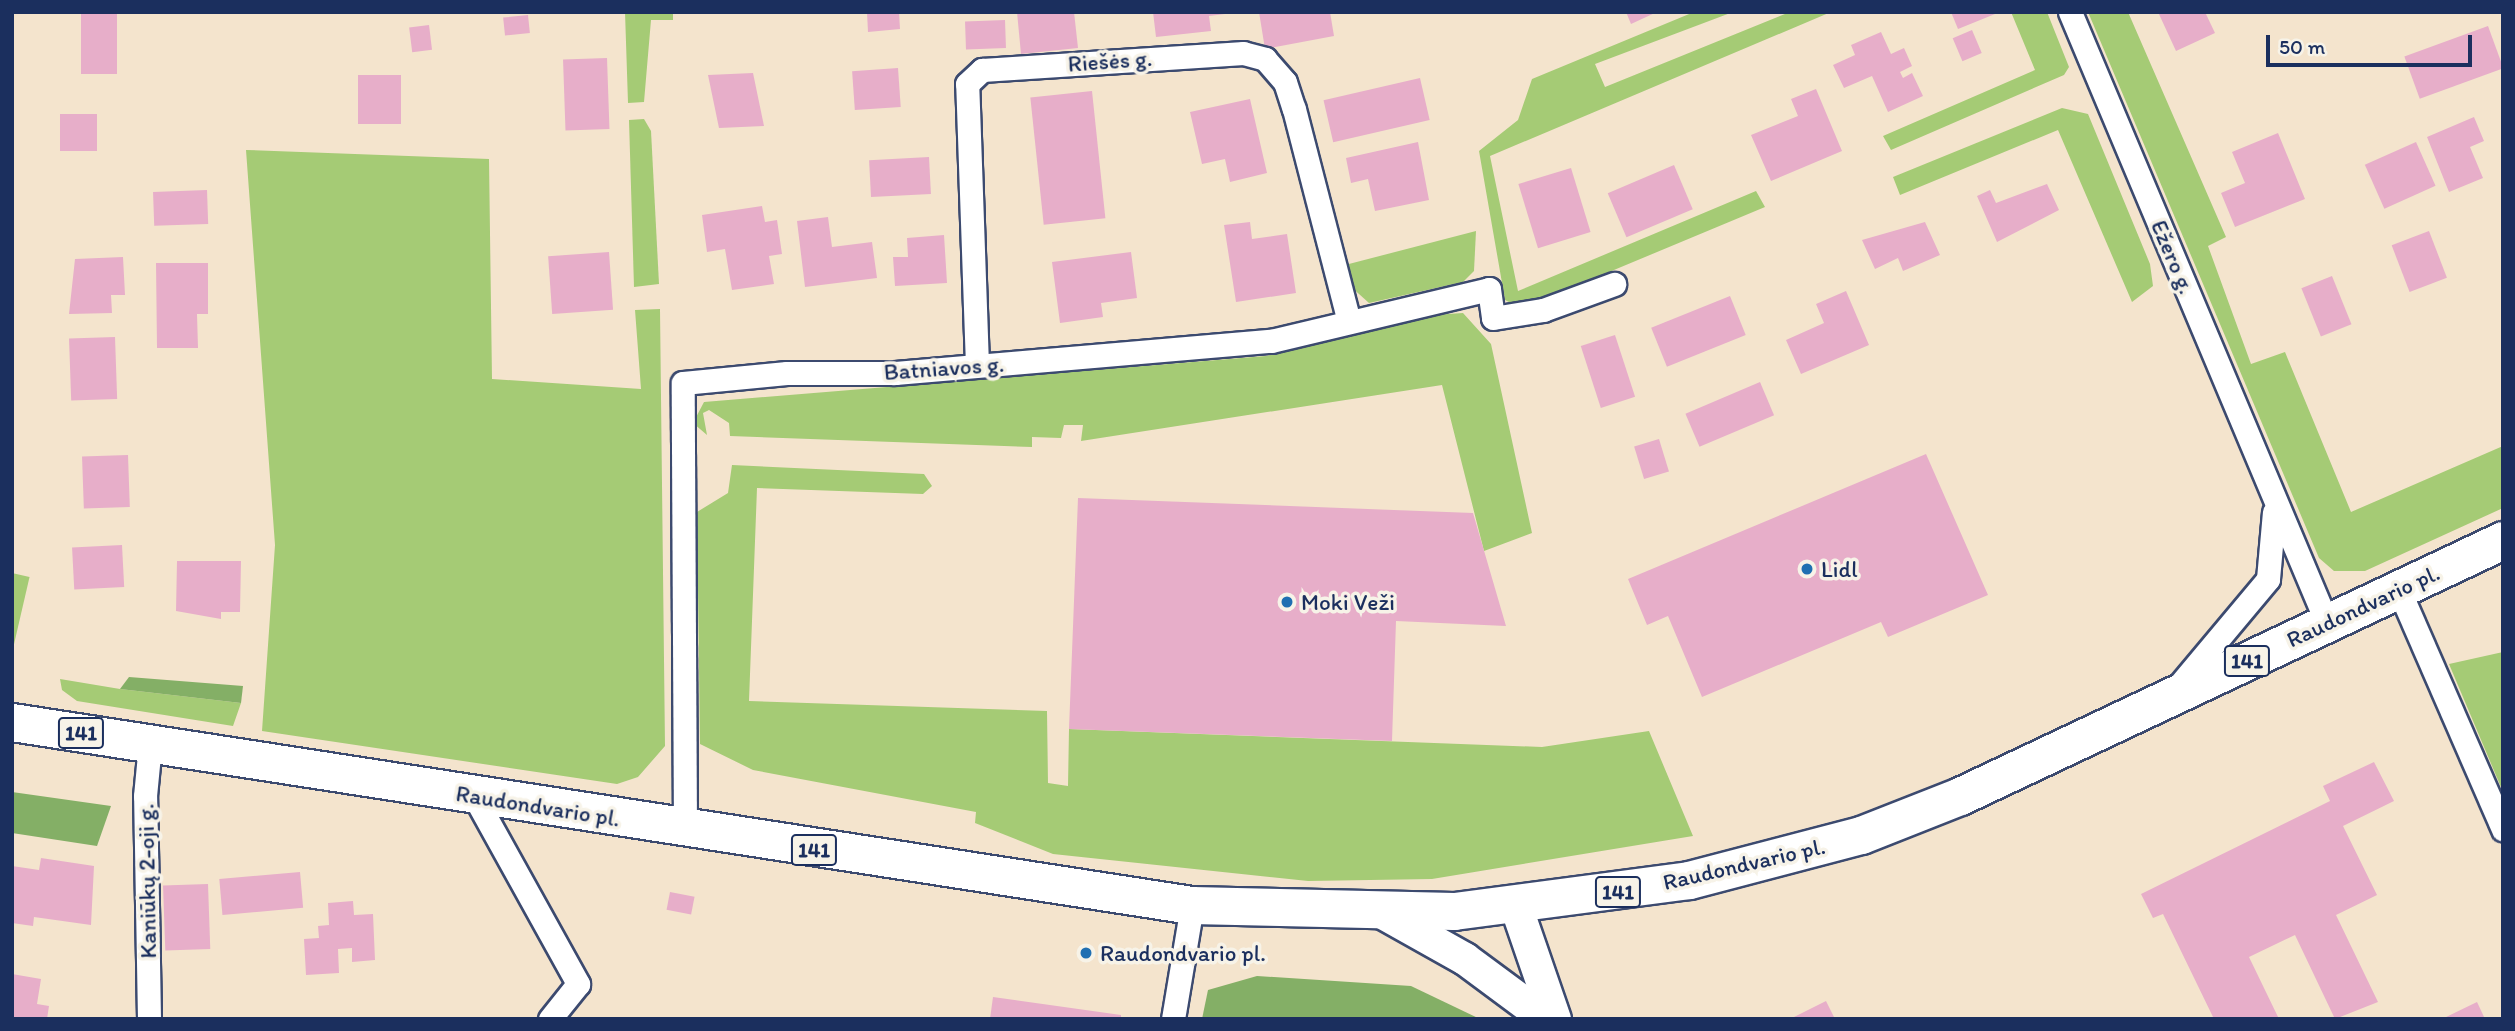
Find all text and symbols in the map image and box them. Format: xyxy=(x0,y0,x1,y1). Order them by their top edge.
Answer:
scale bar xyxy=(2270,21,2476,65)
text: 50 m xyxy=(2279,34,2325,59)
street label: Riešės g. xyxy=(1067,44,1153,78)
street label: Ežero g. xyxy=(2145,216,2201,298)
street label: Batniavos g. xyxy=(883,350,1005,386)
place label: Lidl xyxy=(1821,555,1858,583)
street label: Raudondvario pl. xyxy=(2282,558,2444,654)
marker: Lidl xyxy=(1799,561,1815,577)
place label: Moki Veži xyxy=(1301,588,1394,616)
marker: Moki Veži xyxy=(1279,594,1295,610)
road number: 141 xyxy=(2222,644,2272,678)
road number: 141 xyxy=(56,716,106,750)
street label: Raudondvario pl. xyxy=(454,779,622,833)
street label: Kaniūkų 2-oji g. xyxy=(132,803,162,959)
road number: 141 xyxy=(790,832,838,868)
street label: Raudondvario pl. xyxy=(1660,832,1828,896)
road number: 141 xyxy=(1594,874,1642,910)
place label: Raudondvario pl. xyxy=(1100,939,1266,967)
marker: Raudondvario pl. xyxy=(1078,945,1094,961)

